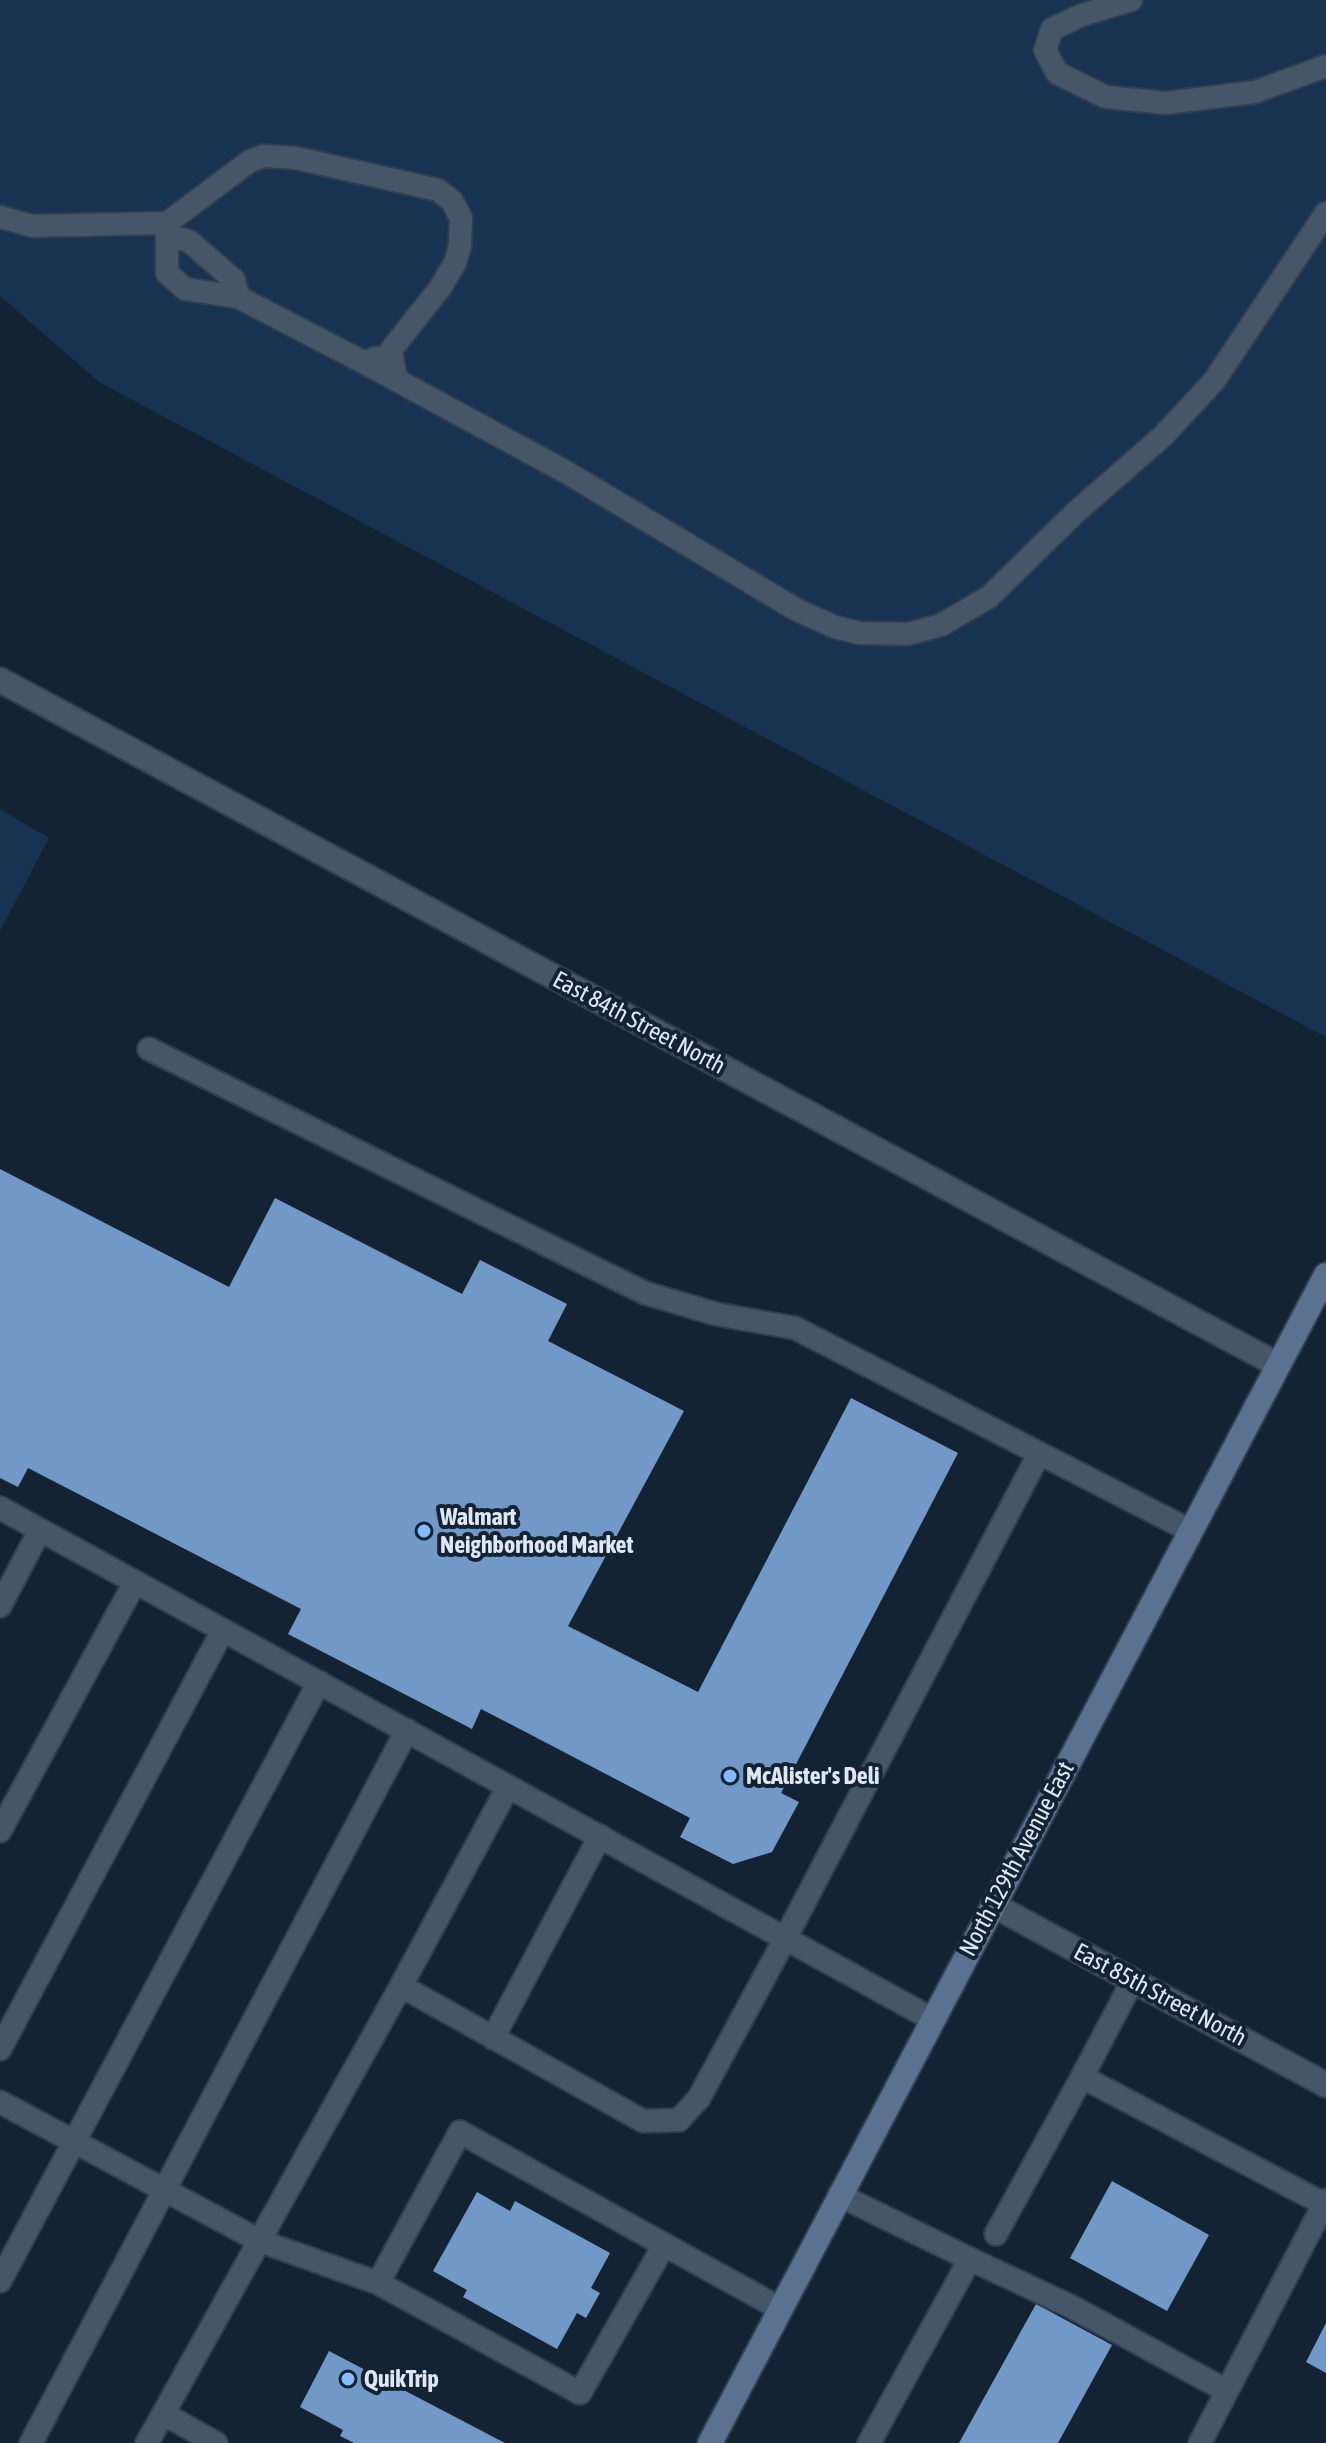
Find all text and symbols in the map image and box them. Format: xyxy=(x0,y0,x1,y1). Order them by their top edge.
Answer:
street label: East 84th Street North xyxy=(548,965,730,1081)
place label: Walmart Neighborhood Market xyxy=(440,1503,633,1559)
marker: Walmart Neighborhood Market xyxy=(415,1522,433,1540)
street label: North 129th Avenue East xyxy=(954,1757,1080,1961)
place label: McAlister's Deli xyxy=(746,1762,880,1790)
marker: McAlister's Deli xyxy=(721,1767,739,1785)
street label: East 85th Street North xyxy=(1069,1937,1251,2053)
place label: QuikTrip xyxy=(364,2365,439,2393)
marker: QuikTrip xyxy=(339,2370,357,2388)

